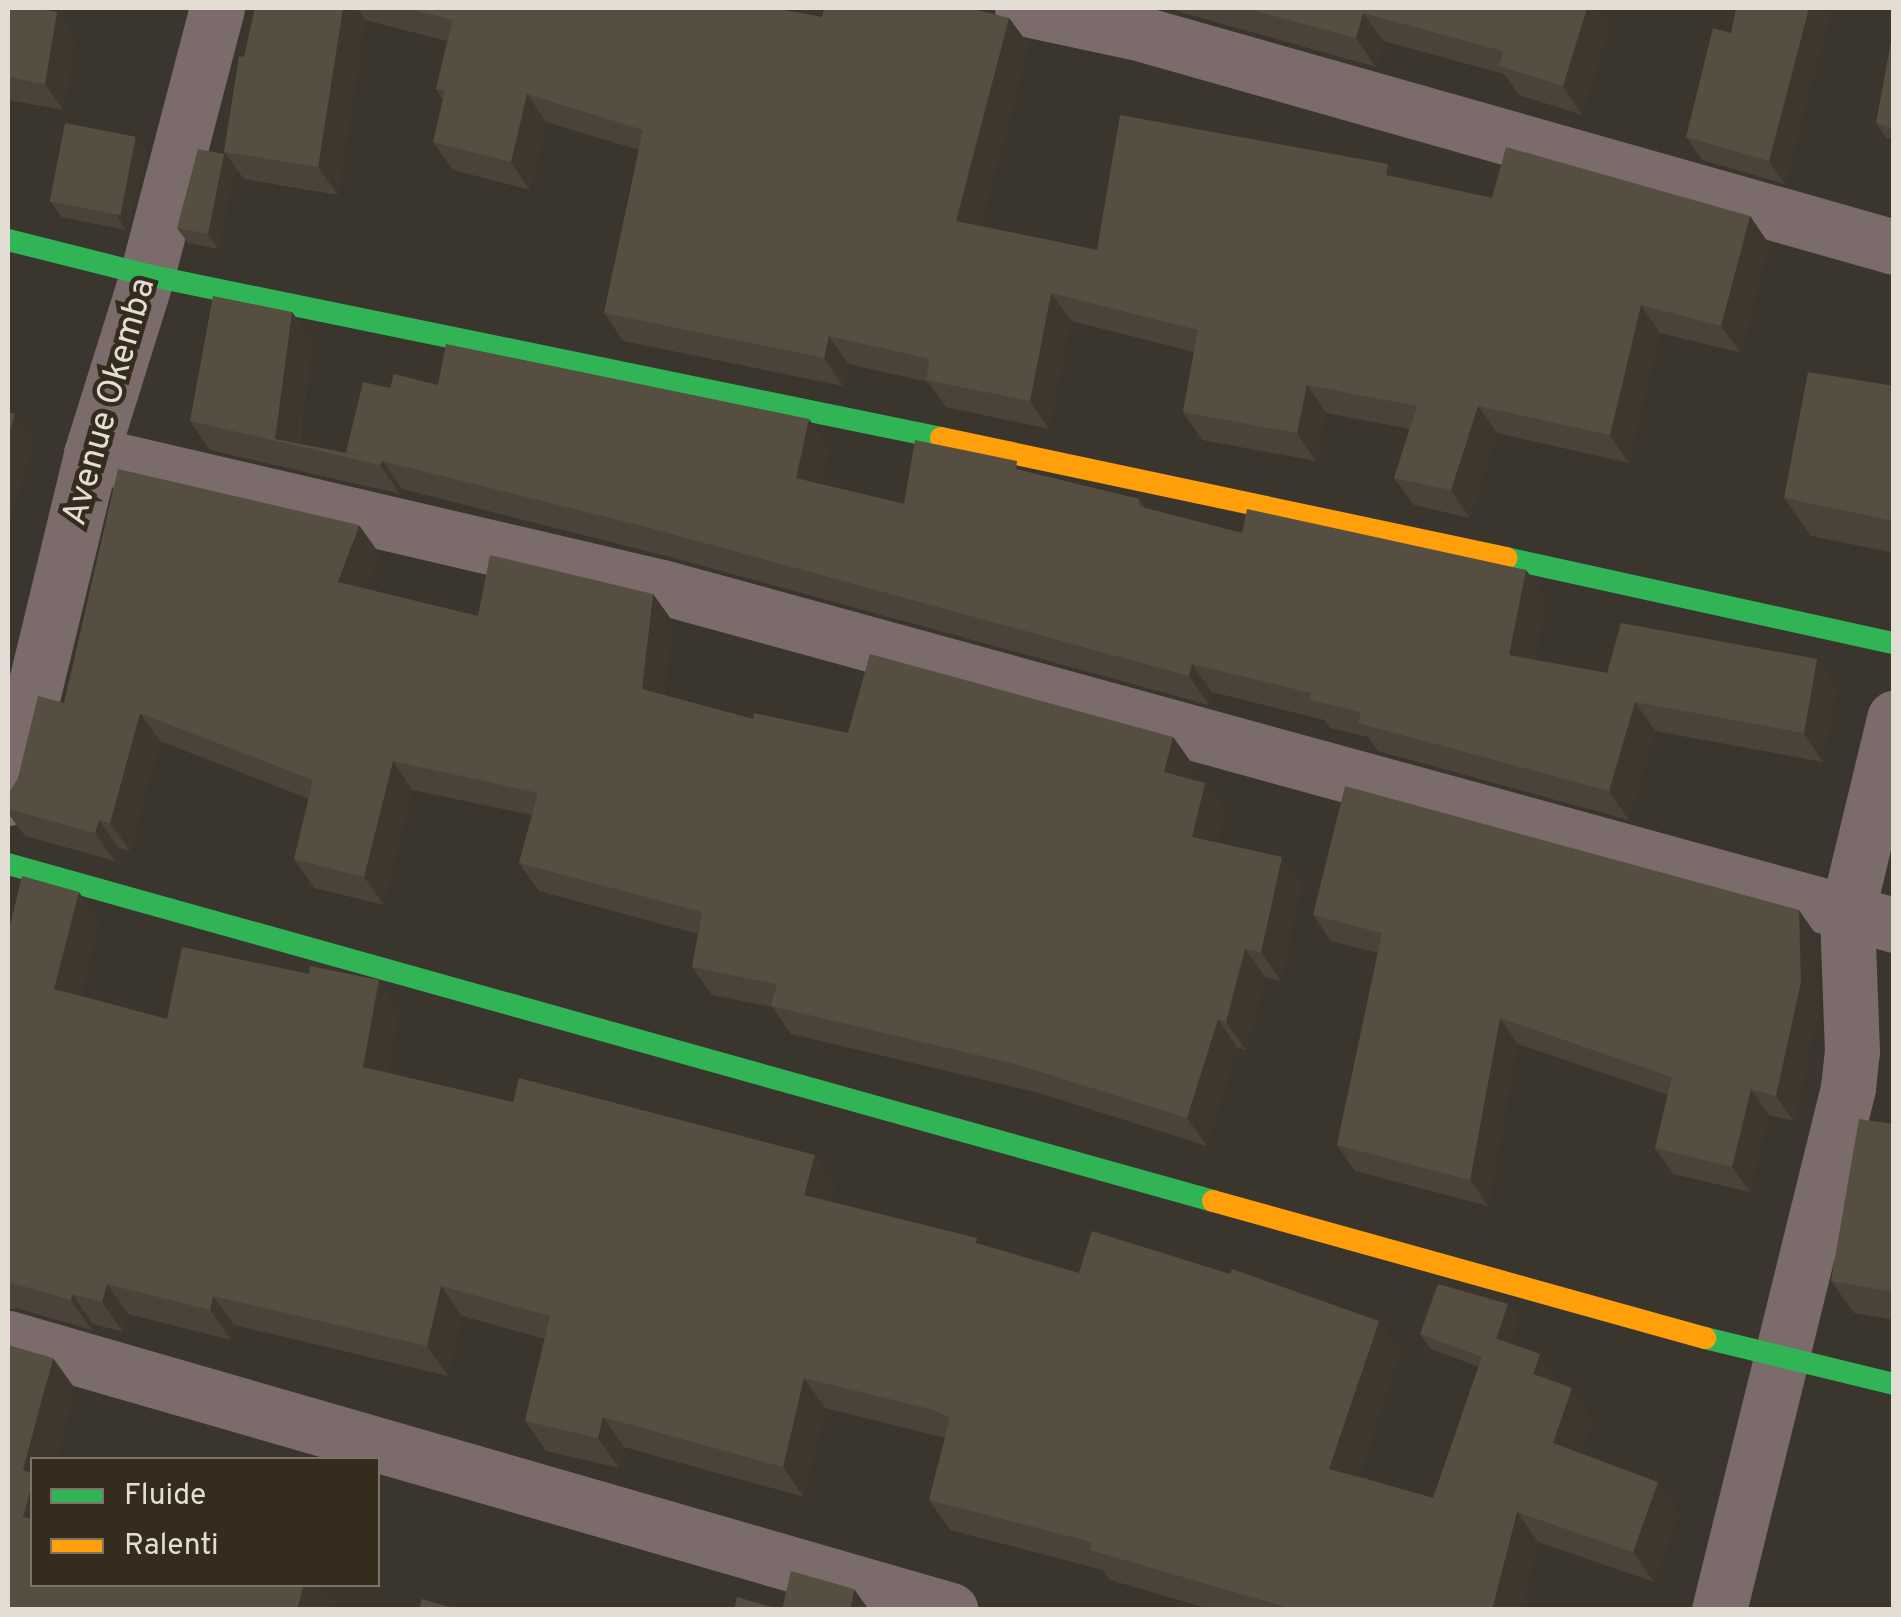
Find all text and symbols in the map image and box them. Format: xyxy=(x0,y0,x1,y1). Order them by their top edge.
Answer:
street label: Avenue Okemba xyxy=(55,273,165,531)
legend xyxy=(30,1457,380,1587)
text: Fluide xyxy=(124,1478,206,1515)
text: Ralenti xyxy=(124,1528,219,1565)

